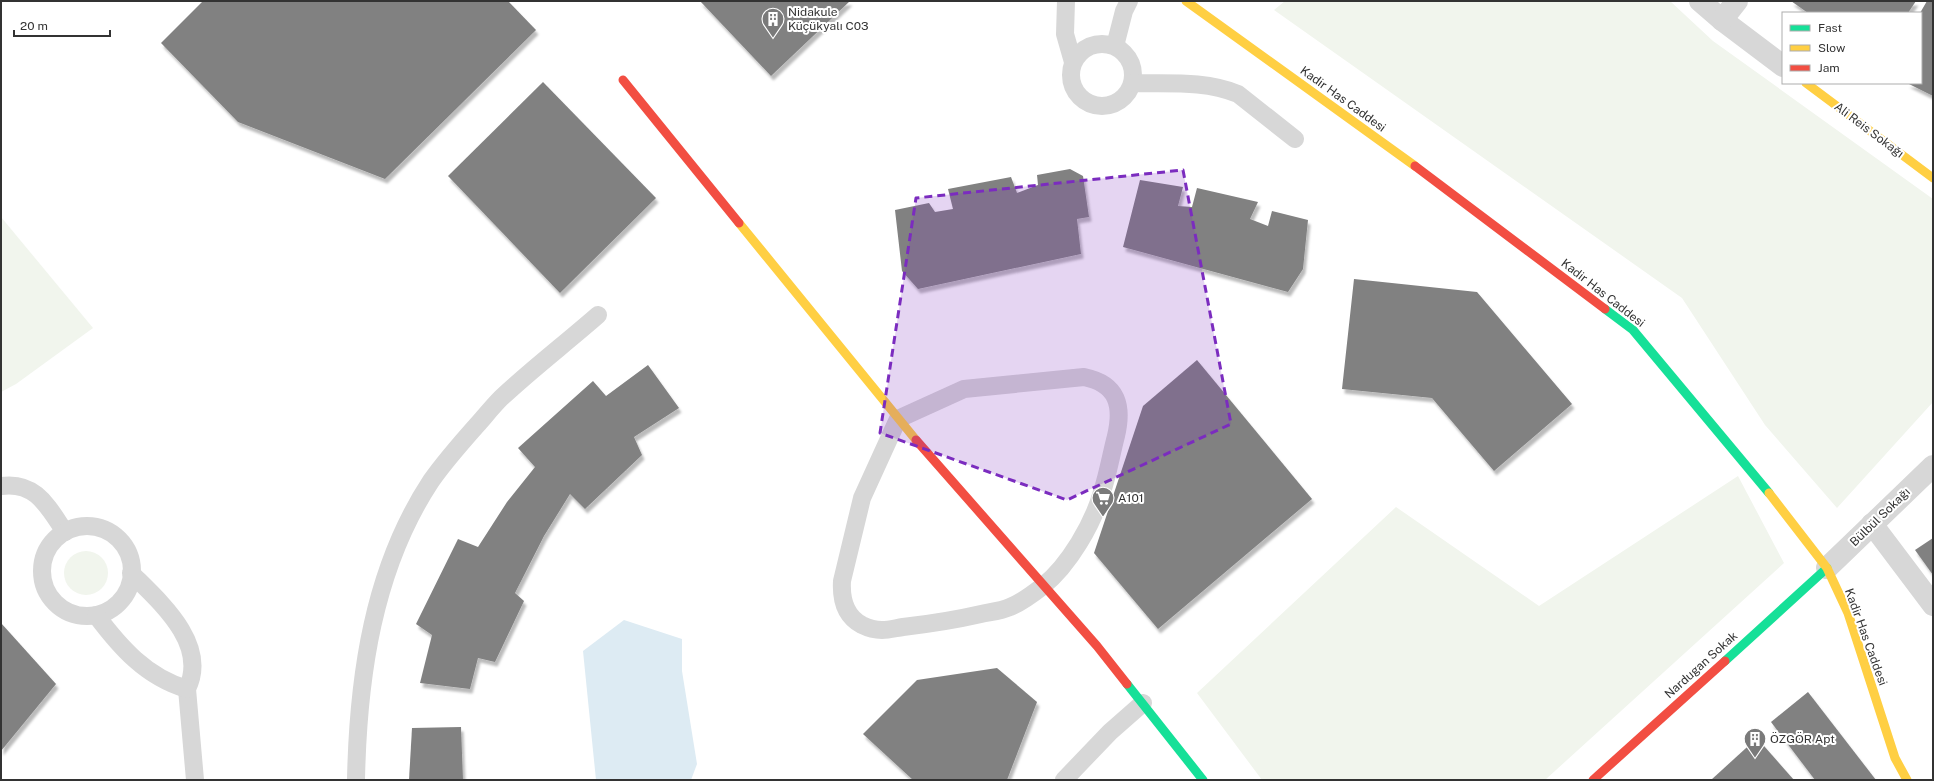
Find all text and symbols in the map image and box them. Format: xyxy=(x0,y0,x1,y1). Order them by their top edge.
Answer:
place label: Nidakule Küçükyalı C03 xyxy=(788,5,869,33)
building icon: Nidakule Küçükyalı C03 xyxy=(760,6,786,39)
scale bar xyxy=(14,12,110,38)
legend xyxy=(1782,12,1922,84)
text: 20 m xyxy=(20,19,48,33)
text: Fast xyxy=(1818,21,1843,35)
text: Slow xyxy=(1818,41,1846,55)
text: Jam xyxy=(1818,61,1840,75)
street label: Kadir Has Caddesi xyxy=(1298,63,1388,135)
street label: Ali Reis Sokağı xyxy=(1832,99,1906,161)
street label: Kadir Has Caddesi xyxy=(1558,256,1648,330)
supermarket icon: A101 xyxy=(1090,485,1116,518)
street label: Bülbül Sokağı xyxy=(1847,485,1913,549)
place label: A101 xyxy=(1118,491,1144,505)
street label: Kadir Has Caddesi xyxy=(1842,587,1890,687)
street label: Nardugan Sokak xyxy=(1662,629,1740,701)
building icon: ÖZGÖR Apt xyxy=(1742,726,1768,759)
place label: ÖZGÖR Apt xyxy=(1770,732,1835,746)

